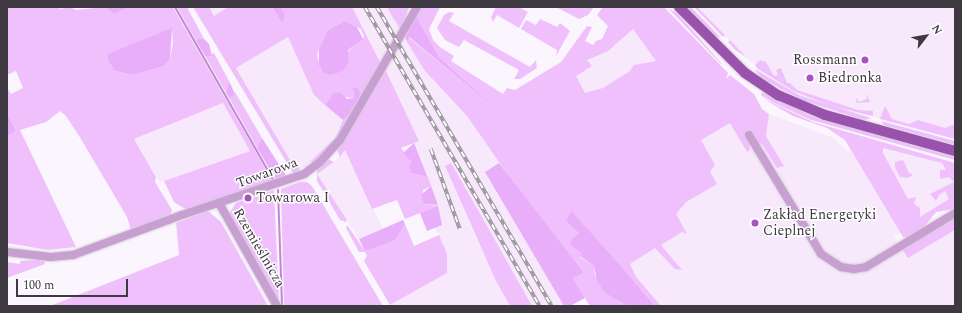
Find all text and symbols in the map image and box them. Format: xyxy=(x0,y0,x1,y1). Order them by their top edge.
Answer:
north arrow xyxy=(906,16,946,56)
text: N xyxy=(927,21,946,38)
place label: Rossmann xyxy=(793,52,857,68)
marker: Rossmann xyxy=(860,55,870,65)
place label: Biedronka xyxy=(818,70,882,86)
marker: Biedronka xyxy=(805,73,815,83)
street label: Towarowa xyxy=(234,154,300,192)
place label: Towarowa I xyxy=(256,190,329,206)
marker: Towarowa I xyxy=(243,193,253,203)
street label: Rzemieślnicza xyxy=(230,205,288,291)
place label: Zakład Energetyki Cieplnej xyxy=(763,207,876,240)
marker: Zakład Energetyki Cieplnej xyxy=(750,218,760,228)
scale bar xyxy=(18,271,130,297)
text: 100 m xyxy=(23,276,54,295)

